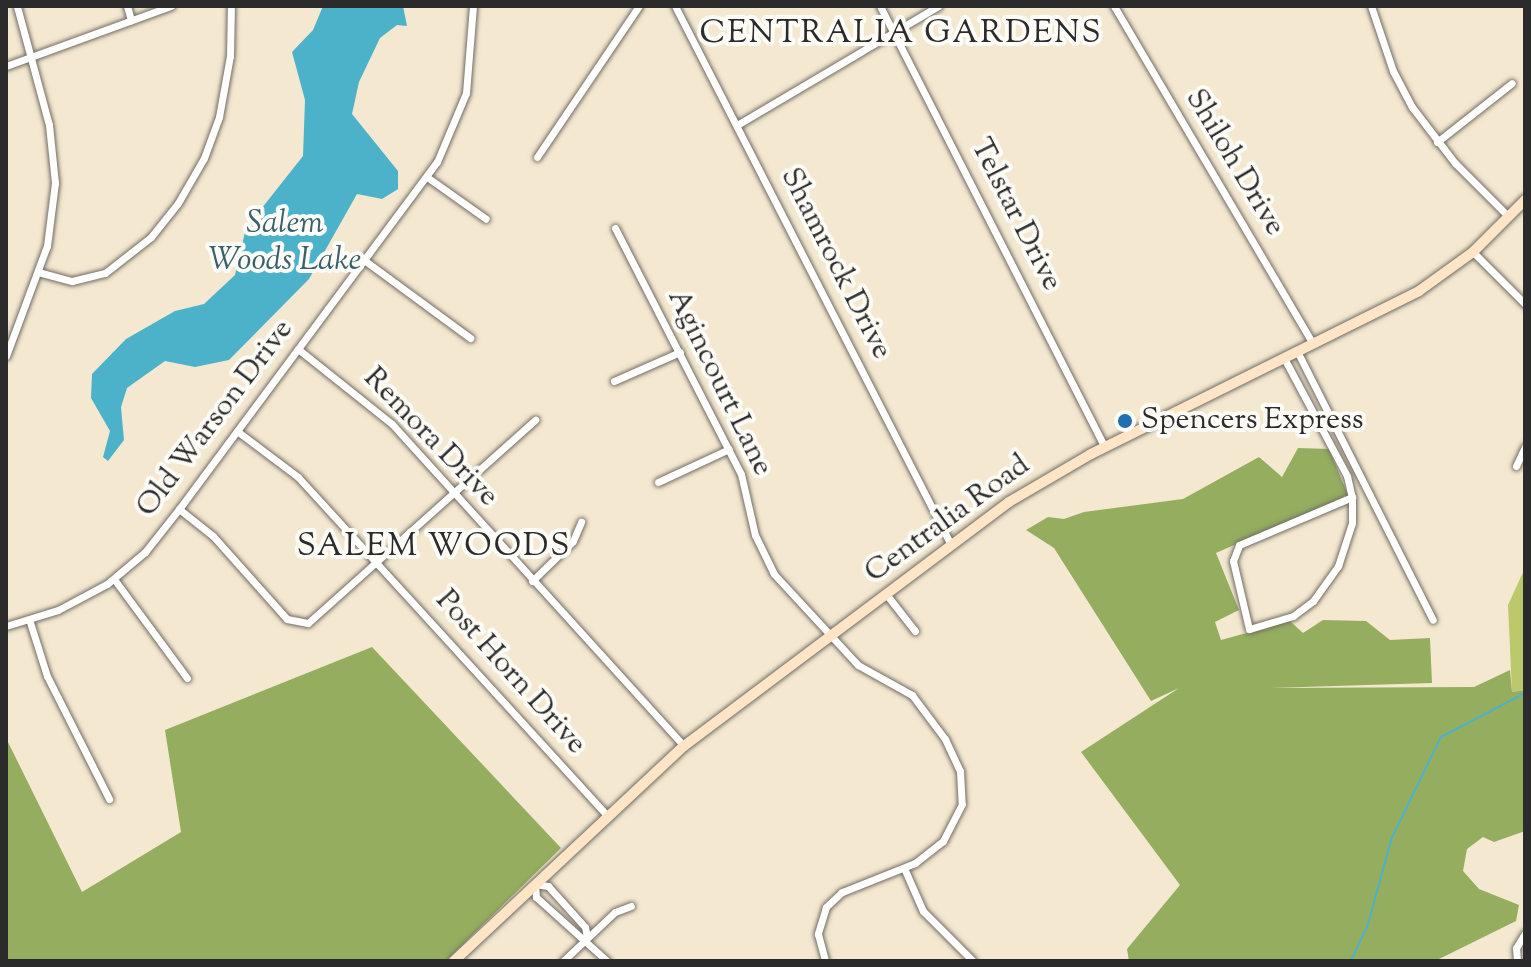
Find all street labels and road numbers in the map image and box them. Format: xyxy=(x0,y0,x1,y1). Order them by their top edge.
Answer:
street label: Shiloh Drive xyxy=(1176,83,1292,243)
street label: Telstar Drive xyxy=(961,133,1069,297)
street label: Shamrock Drive xyxy=(771,162,899,366)
street label: Agincourt Lane xyxy=(658,284,780,482)
street label: Old Warson Drive xyxy=(130,313,302,525)
street label: Remora Drive xyxy=(355,361,505,515)
street label: Centralia Road xyxy=(859,448,1037,592)
street label: Post Horn Drive xyxy=(427,584,593,762)

